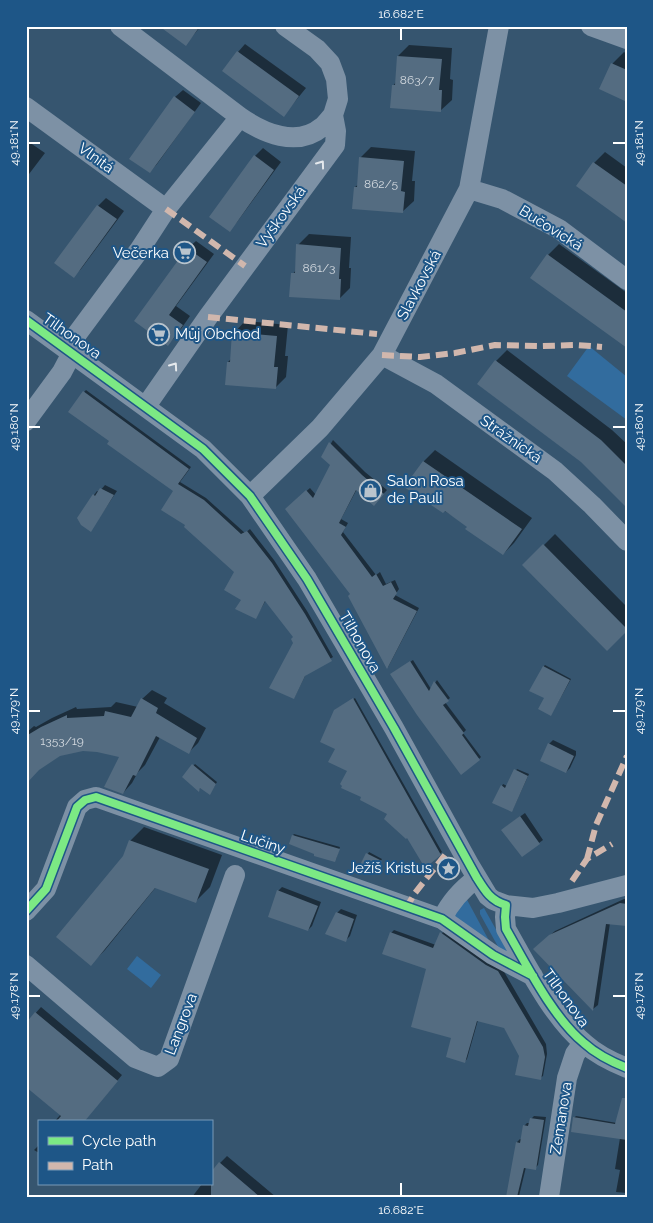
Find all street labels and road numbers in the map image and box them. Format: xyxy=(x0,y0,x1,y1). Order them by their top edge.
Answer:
street label: Vlnitá xyxy=(75,139,117,177)
street label: Vyškovská xyxy=(252,182,310,252)
street label: Bučovická xyxy=(516,201,586,255)
street label: Slavkovská xyxy=(393,247,445,323)
street label: Tilhonova xyxy=(39,309,105,363)
street label: Strážnická xyxy=(477,411,545,467)
street label: Tilhonova xyxy=(335,608,385,676)
street label: Lučiny xyxy=(238,826,288,858)
street label: Tilhonova xyxy=(539,965,593,1031)
street label: Langrova xyxy=(161,991,201,1057)
street label: Zemanova xyxy=(546,1080,576,1156)

